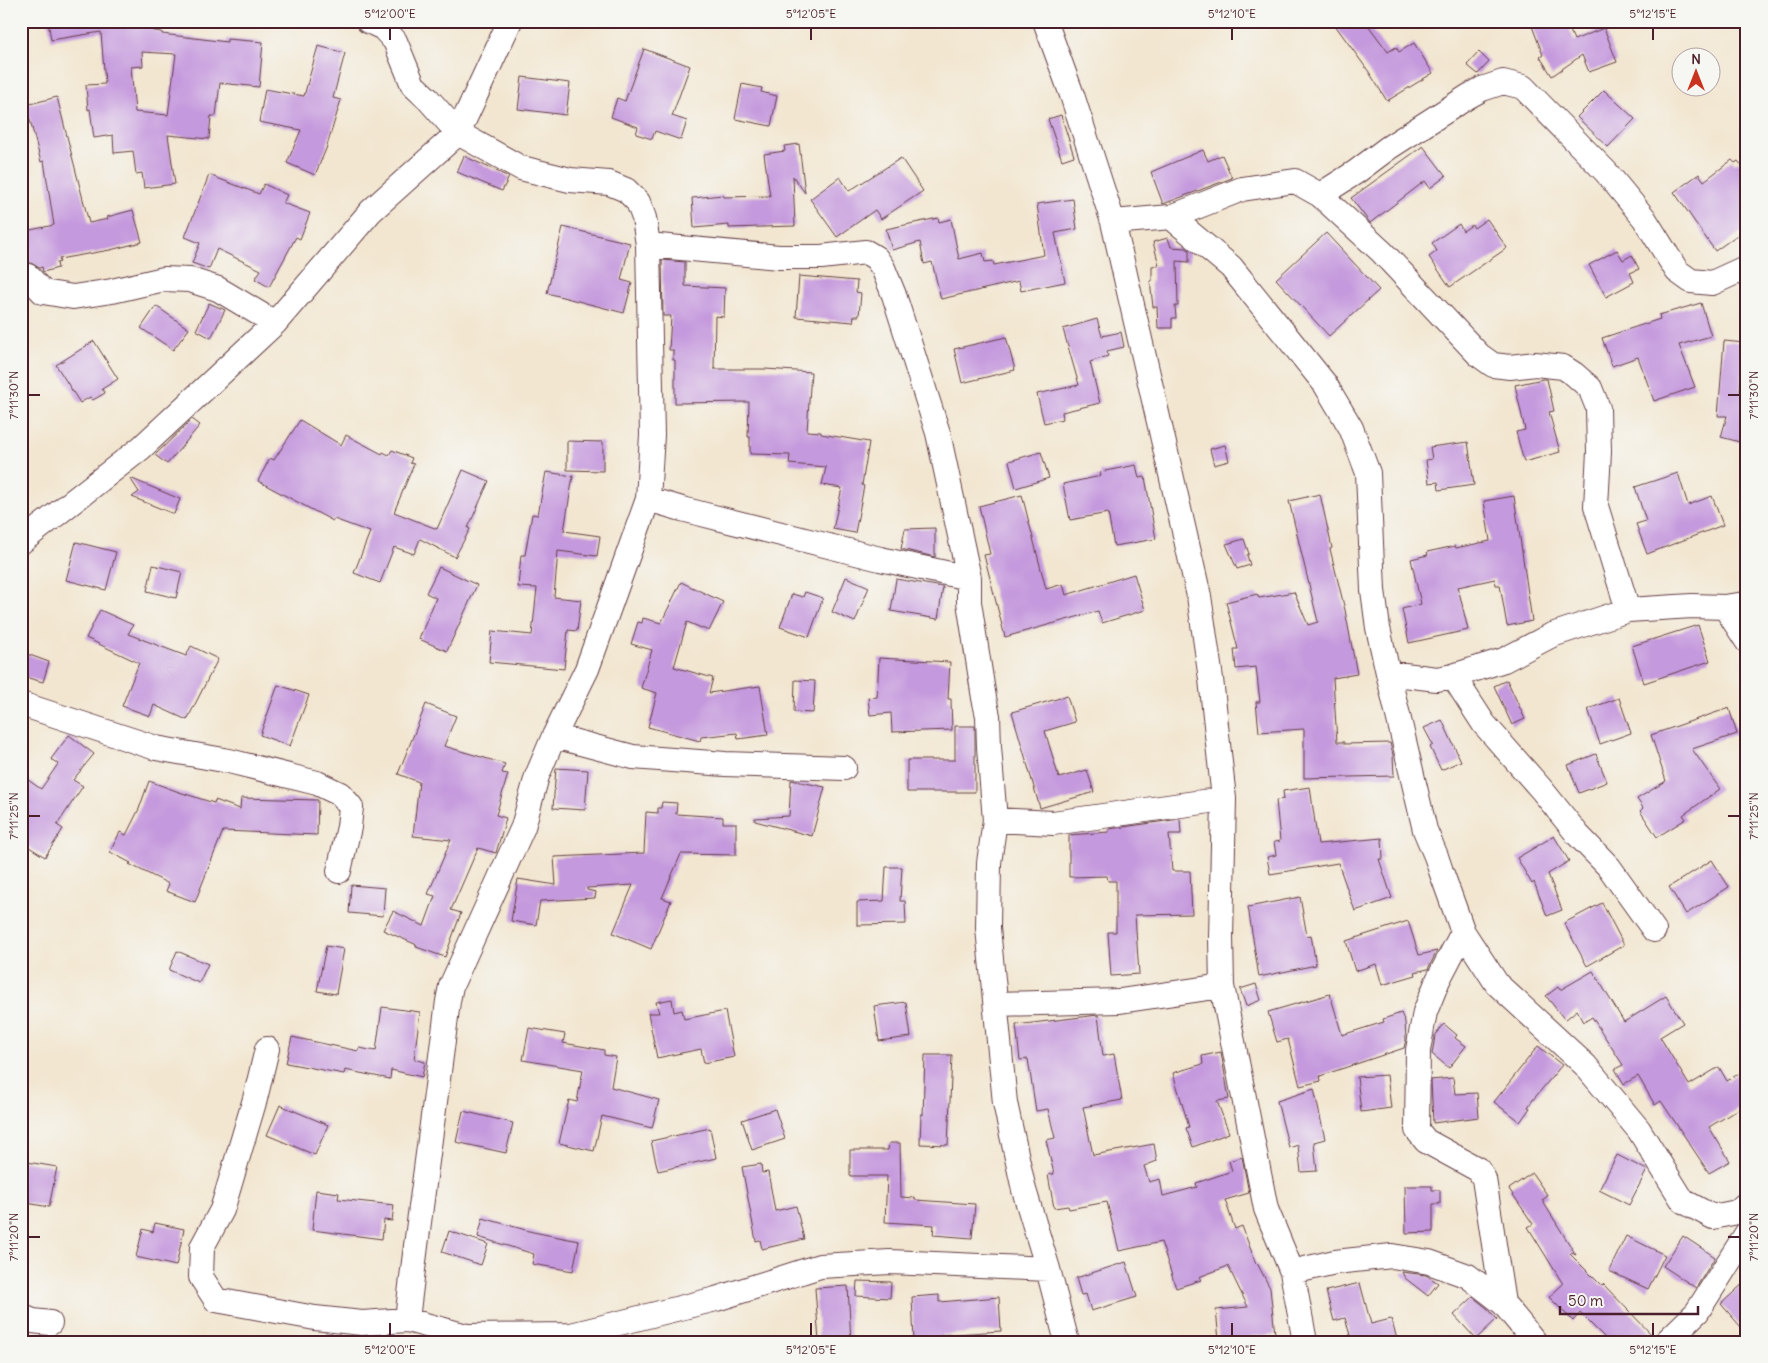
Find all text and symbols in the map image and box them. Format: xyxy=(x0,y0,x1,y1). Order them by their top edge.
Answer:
text: 5°12'00"E xyxy=(364,6,416,21)
text: 5°12'05"E xyxy=(786,6,836,21)
text: 5°12'10"E xyxy=(1208,6,1256,21)
text: 5°12'15"E xyxy=(1629,6,1677,21)
north arrow xyxy=(1670,48,1720,98)
text: N xyxy=(1691,50,1701,68)
text: 7°11'30"N xyxy=(6,371,21,419)
text: 7°11'30"N xyxy=(1746,371,1761,419)
text: 7°11'25"N xyxy=(6,792,21,840)
text: 7°11'25"N xyxy=(1746,792,1761,840)
text: 7°11'20"N xyxy=(6,1213,21,1261)
text: 7°11'20"N xyxy=(1746,1213,1761,1261)
scale bar xyxy=(1560,1283,1698,1315)
text: 50 m xyxy=(1568,1291,1603,1310)
text: 5°12'00"E xyxy=(364,1342,416,1357)
text: 5°12'05"E xyxy=(786,1342,836,1357)
text: 5°12'10"E xyxy=(1208,1342,1256,1357)
text: 5°12'15"E xyxy=(1629,1342,1677,1357)

